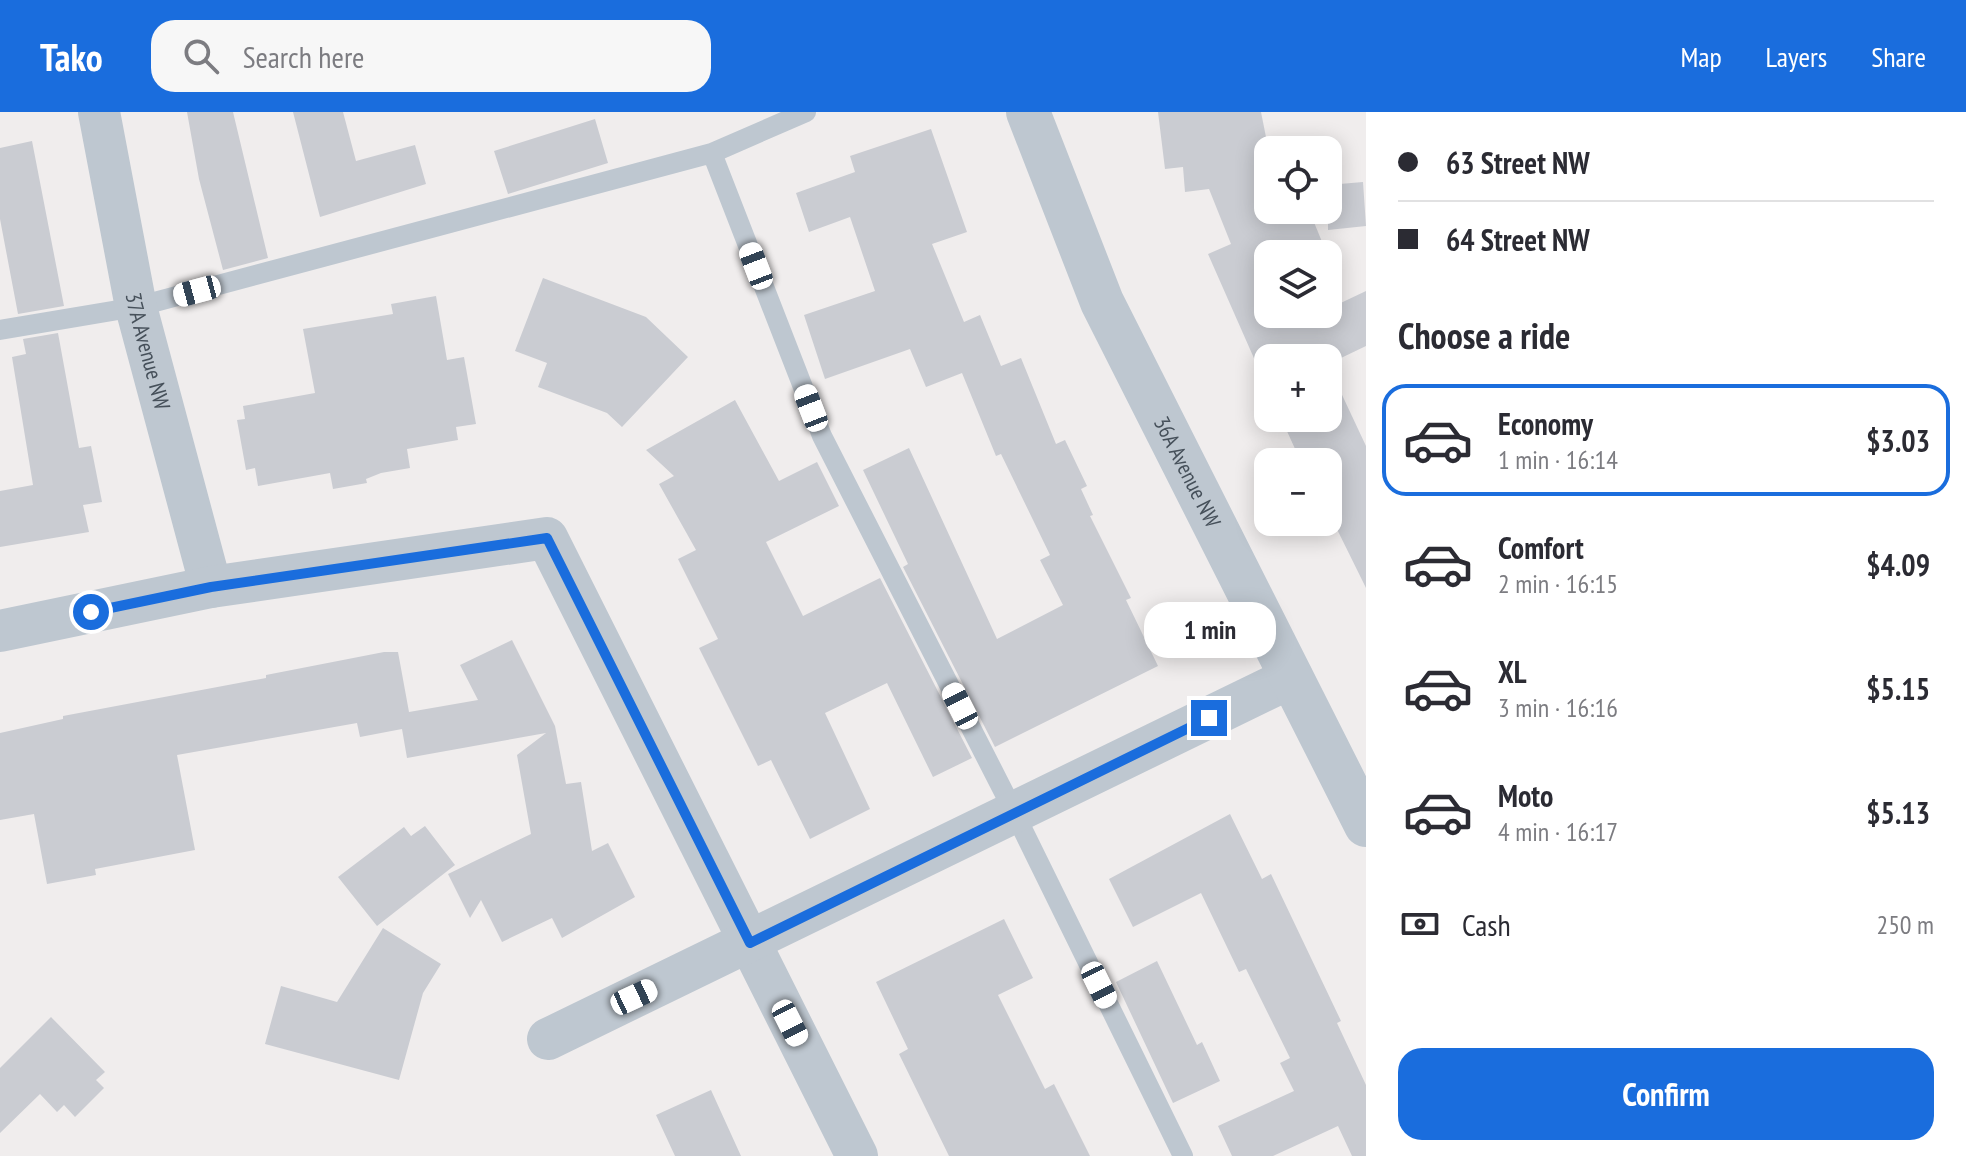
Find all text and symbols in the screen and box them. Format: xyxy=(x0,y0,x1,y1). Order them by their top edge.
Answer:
search box xyxy=(151,20,711,92)
text: Tako xyxy=(40,32,103,81)
icon: search xyxy=(179,34,223,78)
text: Search here xyxy=(243,37,365,76)
text: Map xyxy=(1680,38,1722,75)
text: Layers xyxy=(1766,38,1827,75)
text: Share xyxy=(1871,38,1926,75)
map controls xyxy=(1254,136,1342,536)
button: locate xyxy=(1254,136,1342,224)
text: 63 Street NW xyxy=(1446,143,1590,182)
text: 64 Street NW xyxy=(1446,220,1590,259)
car xyxy=(736,239,776,293)
button: layers xyxy=(1254,240,1342,328)
car xyxy=(171,273,223,309)
street label: 37A Avenue NW xyxy=(120,290,177,413)
text: Choose a ride xyxy=(1398,312,1570,359)
button: + xyxy=(1254,344,1342,432)
car xyxy=(791,381,831,435)
icon: car xyxy=(1402,404,1474,476)
text: Economy xyxy=(1498,404,1593,443)
street label: 36A Avenue NW xyxy=(1148,412,1227,532)
text: $3.03 xyxy=(1866,421,1930,460)
text: 1 min · 16:14 xyxy=(1498,443,1618,476)
button: − xyxy=(1254,448,1342,536)
icon: car xyxy=(1402,528,1474,600)
text: Comfort xyxy=(1498,528,1584,567)
text: $4.09 xyxy=(1866,545,1930,584)
text: 2 min · 16:15 xyxy=(1498,567,1618,600)
route start xyxy=(73,594,109,630)
callout: 1 min xyxy=(1143,602,1275,658)
text: 1 min xyxy=(1184,613,1236,646)
icon: car xyxy=(1402,652,1474,724)
text: XL xyxy=(1498,652,1527,691)
text: $5.15 xyxy=(1866,669,1930,708)
car xyxy=(938,679,982,733)
text: 3 min · 16:16 xyxy=(1498,691,1618,724)
route end xyxy=(1191,700,1227,736)
icon: car xyxy=(1402,776,1474,848)
text: Moto xyxy=(1498,776,1553,815)
text: $5.13 xyxy=(1866,793,1930,832)
text: 4 min · 16:17 xyxy=(1498,815,1618,848)
icon: cash xyxy=(1398,902,1442,946)
text: Cash xyxy=(1462,905,1511,944)
text: 250 m xyxy=(1876,908,1934,941)
car xyxy=(1078,958,1120,1012)
car xyxy=(607,976,661,1018)
car xyxy=(768,996,812,1050)
button: Confirm xyxy=(1398,1048,1934,1140)

